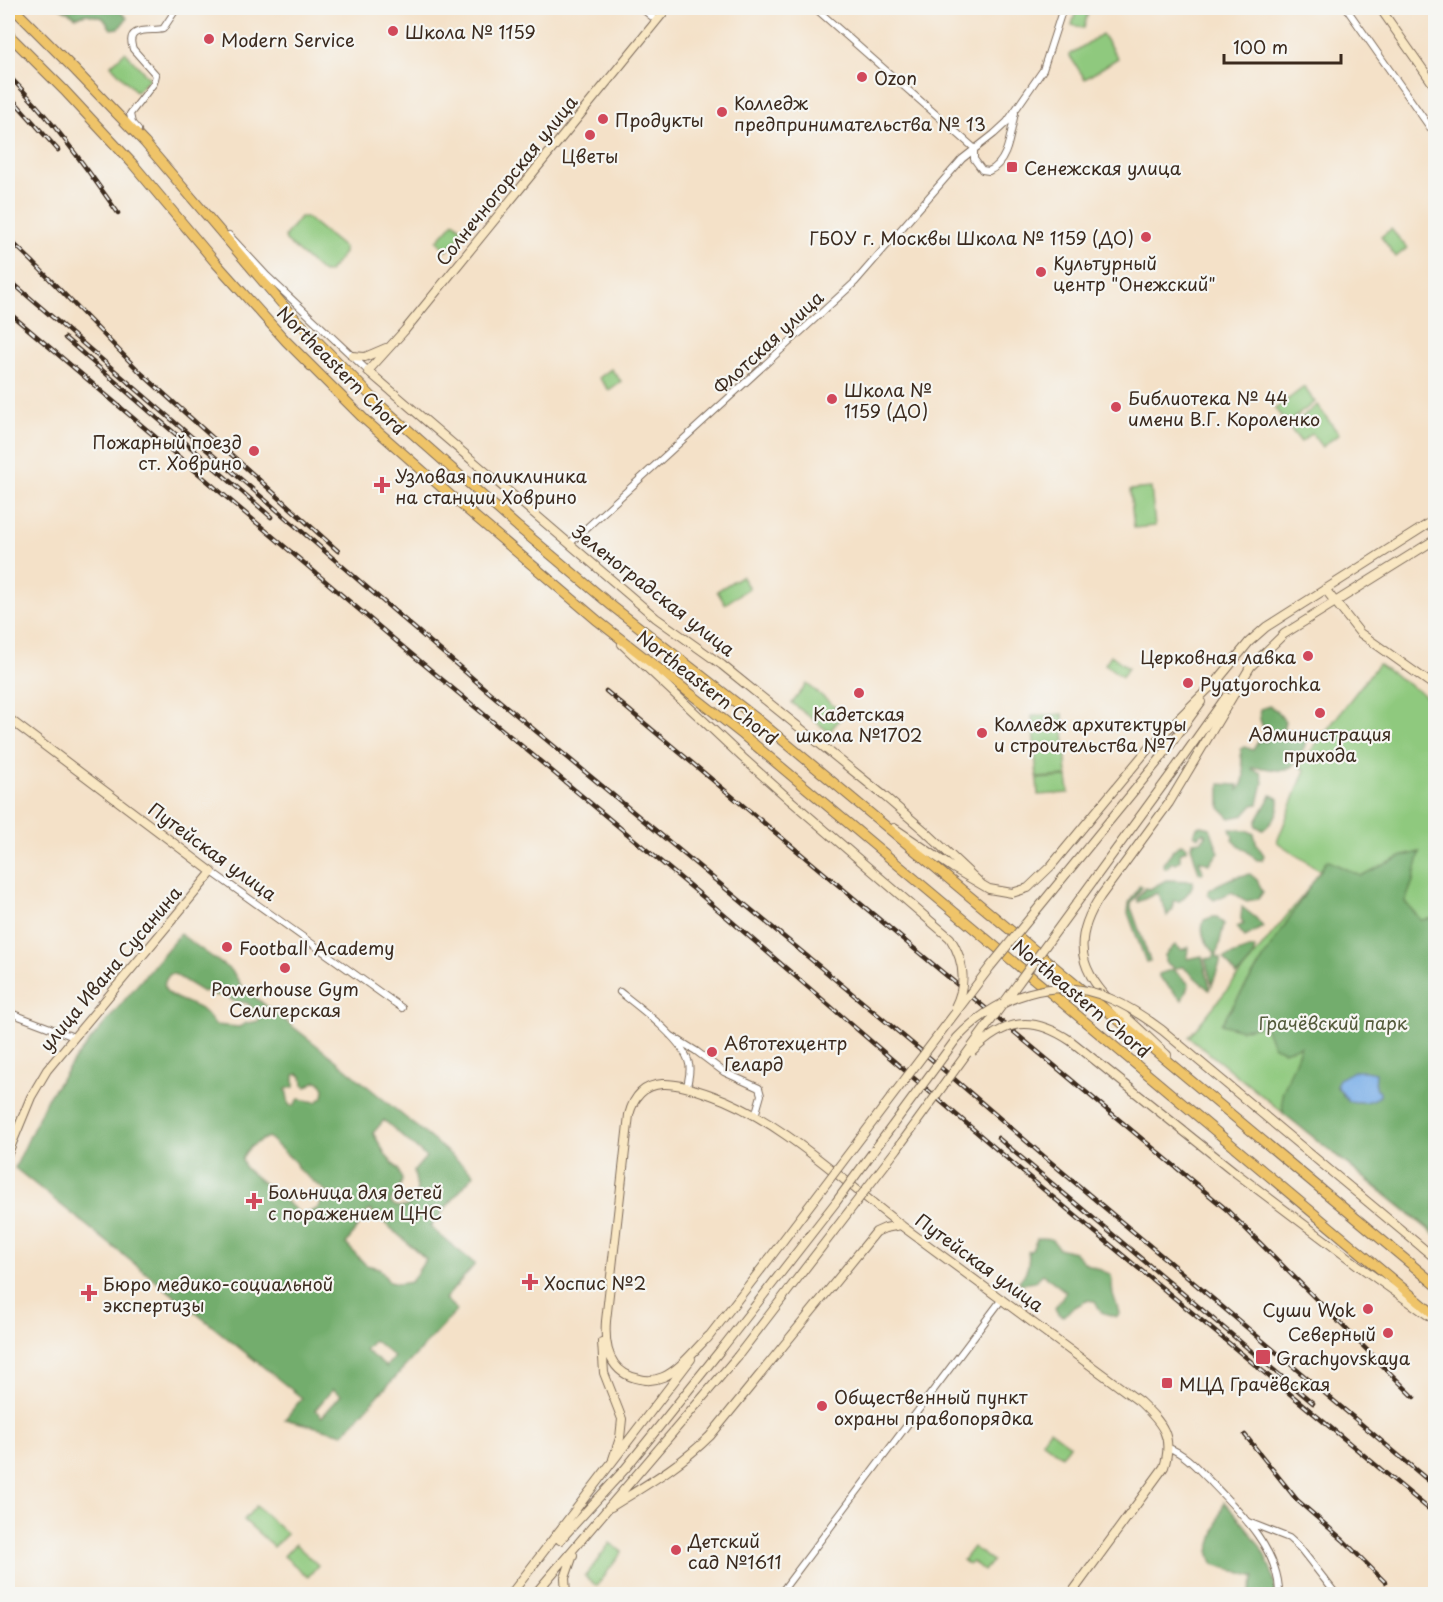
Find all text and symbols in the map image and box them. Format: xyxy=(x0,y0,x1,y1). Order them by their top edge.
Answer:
place label: Школа № 1159 xyxy=(405,18,536,45)
marker: Школа № 1159 xyxy=(386,24,400,38)
place label: Modern Service xyxy=(221,26,355,53)
scale bar xyxy=(1224,27,1341,65)
marker: Modern Service xyxy=(202,32,216,46)
text: 100 m xyxy=(1233,33,1288,60)
place label: Ozon xyxy=(874,64,917,91)
marker: Ozon xyxy=(855,70,869,84)
street label: Солнечногорская улица xyxy=(429,88,584,271)
place label: Колледж предпринимательства № 13 xyxy=(734,89,986,137)
marker: Колледж предпринимательства № 13 xyxy=(715,105,729,119)
place label: Продукты xyxy=(615,106,704,133)
marker: Продукты xyxy=(596,112,610,126)
marker: Цветы xyxy=(583,128,597,142)
place label: Цветы xyxy=(561,142,619,169)
place label: Сенежская улица xyxy=(1024,154,1182,181)
marker: Сенежская улица xyxy=(1005,160,1019,174)
place label: ГБОУ г. Москвы Школа № 1159 (ДО) xyxy=(809,224,1134,251)
marker: ГБОУ г. Москвы Школа № 1159 (ДО) xyxy=(1139,230,1153,244)
place label: Культурный центр "Онежский" xyxy=(1053,249,1216,297)
marker: Культурный центр "Онежский" xyxy=(1034,265,1048,279)
street label: Флотская улица xyxy=(707,283,830,400)
street label: Northeastern Chord xyxy=(271,299,413,441)
place label: Школа № 1159 (ДО) xyxy=(844,376,932,424)
place label: Библиотека № 44 имени В.Г. Короленко xyxy=(1128,384,1320,432)
marker: Школа № 1159 (ДО) xyxy=(825,392,839,406)
marker: Библиотека № 44 имени В.Г. Короленко xyxy=(1109,400,1123,414)
place label: Пожарный поезд ст. Ховрино xyxy=(92,428,242,476)
marker: Пожарный поезд ст. Ховрино xyxy=(247,444,261,458)
place label: Узловая поликлиника на станции Ховрино xyxy=(395,462,587,510)
marker: Узловая поликлиника на станции Ховрино xyxy=(373,476,391,494)
street label: Зеленоградская улица xyxy=(567,518,742,663)
street label: Northeastern Chord xyxy=(632,623,784,751)
place label: Церковная лавка xyxy=(1140,643,1297,670)
marker: Церковная лавка xyxy=(1301,649,1315,663)
place label: Pyatyorochka xyxy=(1200,670,1321,697)
marker: Pyatyorochka xyxy=(1181,676,1195,690)
marker: Кадетская школа №1702 xyxy=(852,686,866,700)
place label: Кадетская школа №1702 xyxy=(795,700,923,748)
marker: Администрация прихода xyxy=(1313,706,1327,720)
place label: Колледж архитектуры и строительства №7 xyxy=(994,710,1187,758)
place label: Администрация прихода xyxy=(1248,720,1392,768)
marker: Колледж архитектуры и строительства №7 xyxy=(975,726,989,740)
street label: Путейская улица xyxy=(143,795,283,907)
street label: улица Ивана Сусанина xyxy=(33,879,188,1057)
street label: Northeastern Chord xyxy=(1007,932,1157,1064)
place label: Football Academy xyxy=(239,934,395,961)
marker: Football Academy xyxy=(220,940,234,954)
marker: Powerhouse Gym Селигерская xyxy=(278,961,292,975)
place label: Powerhouse Gym Селигерская xyxy=(211,975,359,1023)
park label: Грачёвский парк xyxy=(1258,1009,1408,1036)
place label: Автотехцентр Гелард xyxy=(724,1029,847,1077)
marker: Автотехцентр Гелард xyxy=(705,1045,719,1059)
place label: Больница для детей с поражением ЦНС xyxy=(268,1178,443,1226)
marker: Больница для детей с поражением ЦНС xyxy=(245,1192,263,1210)
street label: Путейская улица xyxy=(910,1206,1050,1318)
place label: Хоспис №2 xyxy=(544,1269,646,1296)
place label: Бюро медико-социальной экспертизы xyxy=(103,1270,333,1318)
marker: Хоспис №2 xyxy=(521,1273,539,1291)
marker: Бюро медико-социальной экспертизы xyxy=(80,1284,98,1302)
place label: Суши Wok xyxy=(1262,1296,1356,1323)
marker: Суши Wok xyxy=(1361,1302,1375,1316)
place label: Северный xyxy=(1288,1320,1376,1347)
marker: Северный xyxy=(1381,1326,1395,1340)
place label: Grachyovskaya xyxy=(1276,1344,1411,1371)
marker: Grachyovskaya xyxy=(1254,1348,1272,1366)
place label: МЦД Грачёвская xyxy=(1179,1370,1330,1397)
marker: МЦД Грачёвская xyxy=(1160,1376,1174,1390)
place label: Общественный пункт охраны правопорядка xyxy=(834,1383,1034,1431)
marker: Общественный пункт охраны правопорядка xyxy=(815,1399,829,1413)
place label: Детский сад №1611 xyxy=(687,1527,782,1575)
marker: Детский сад №1611 xyxy=(669,1543,683,1557)

